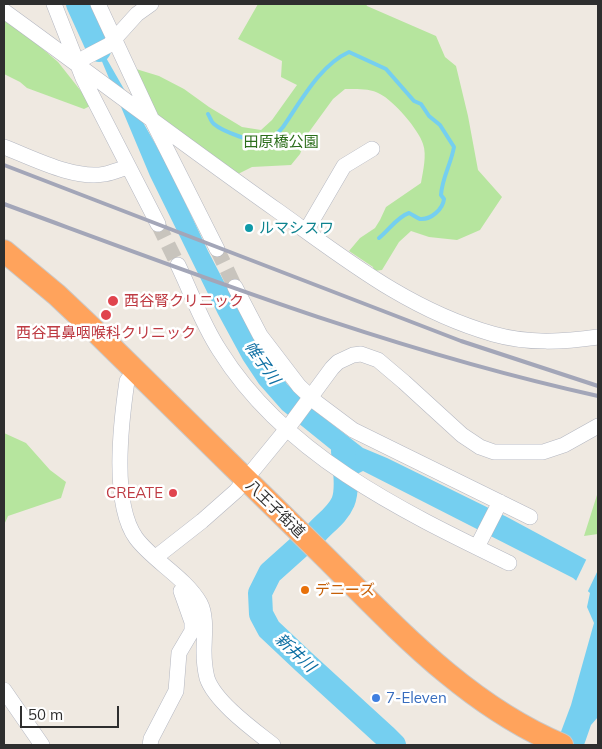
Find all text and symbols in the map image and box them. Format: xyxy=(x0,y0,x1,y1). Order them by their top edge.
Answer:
park label: 田原橋公園 xyxy=(244,133,318,151)
place label: ルマシスワ xyxy=(259,219,334,237)
marker: ルマシスワ xyxy=(243,222,255,234)
place label: 西谷腎クリニック xyxy=(124,292,244,310)
marker: 西谷腎クリニック xyxy=(106,294,120,308)
marker: 西谷耳鼻咽喉科クリニック xyxy=(99,308,113,322)
place label: 西谷耳鼻咽喉科クリニック xyxy=(16,324,196,342)
water label: 帷子川 xyxy=(240,338,284,388)
street label: 八王子街道 xyxy=(242,476,308,542)
place label: CREATE xyxy=(106,484,163,502)
marker: CREATE xyxy=(167,487,179,499)
place label: デニーズ xyxy=(315,581,375,599)
marker: デニーズ xyxy=(299,584,311,596)
water label: 新井川 xyxy=(271,630,319,676)
place label: 7-Eleven xyxy=(386,689,447,707)
marker: 7-Eleven xyxy=(370,692,382,704)
scale bar xyxy=(22,696,121,728)
text: 50 m xyxy=(28,705,63,724)

